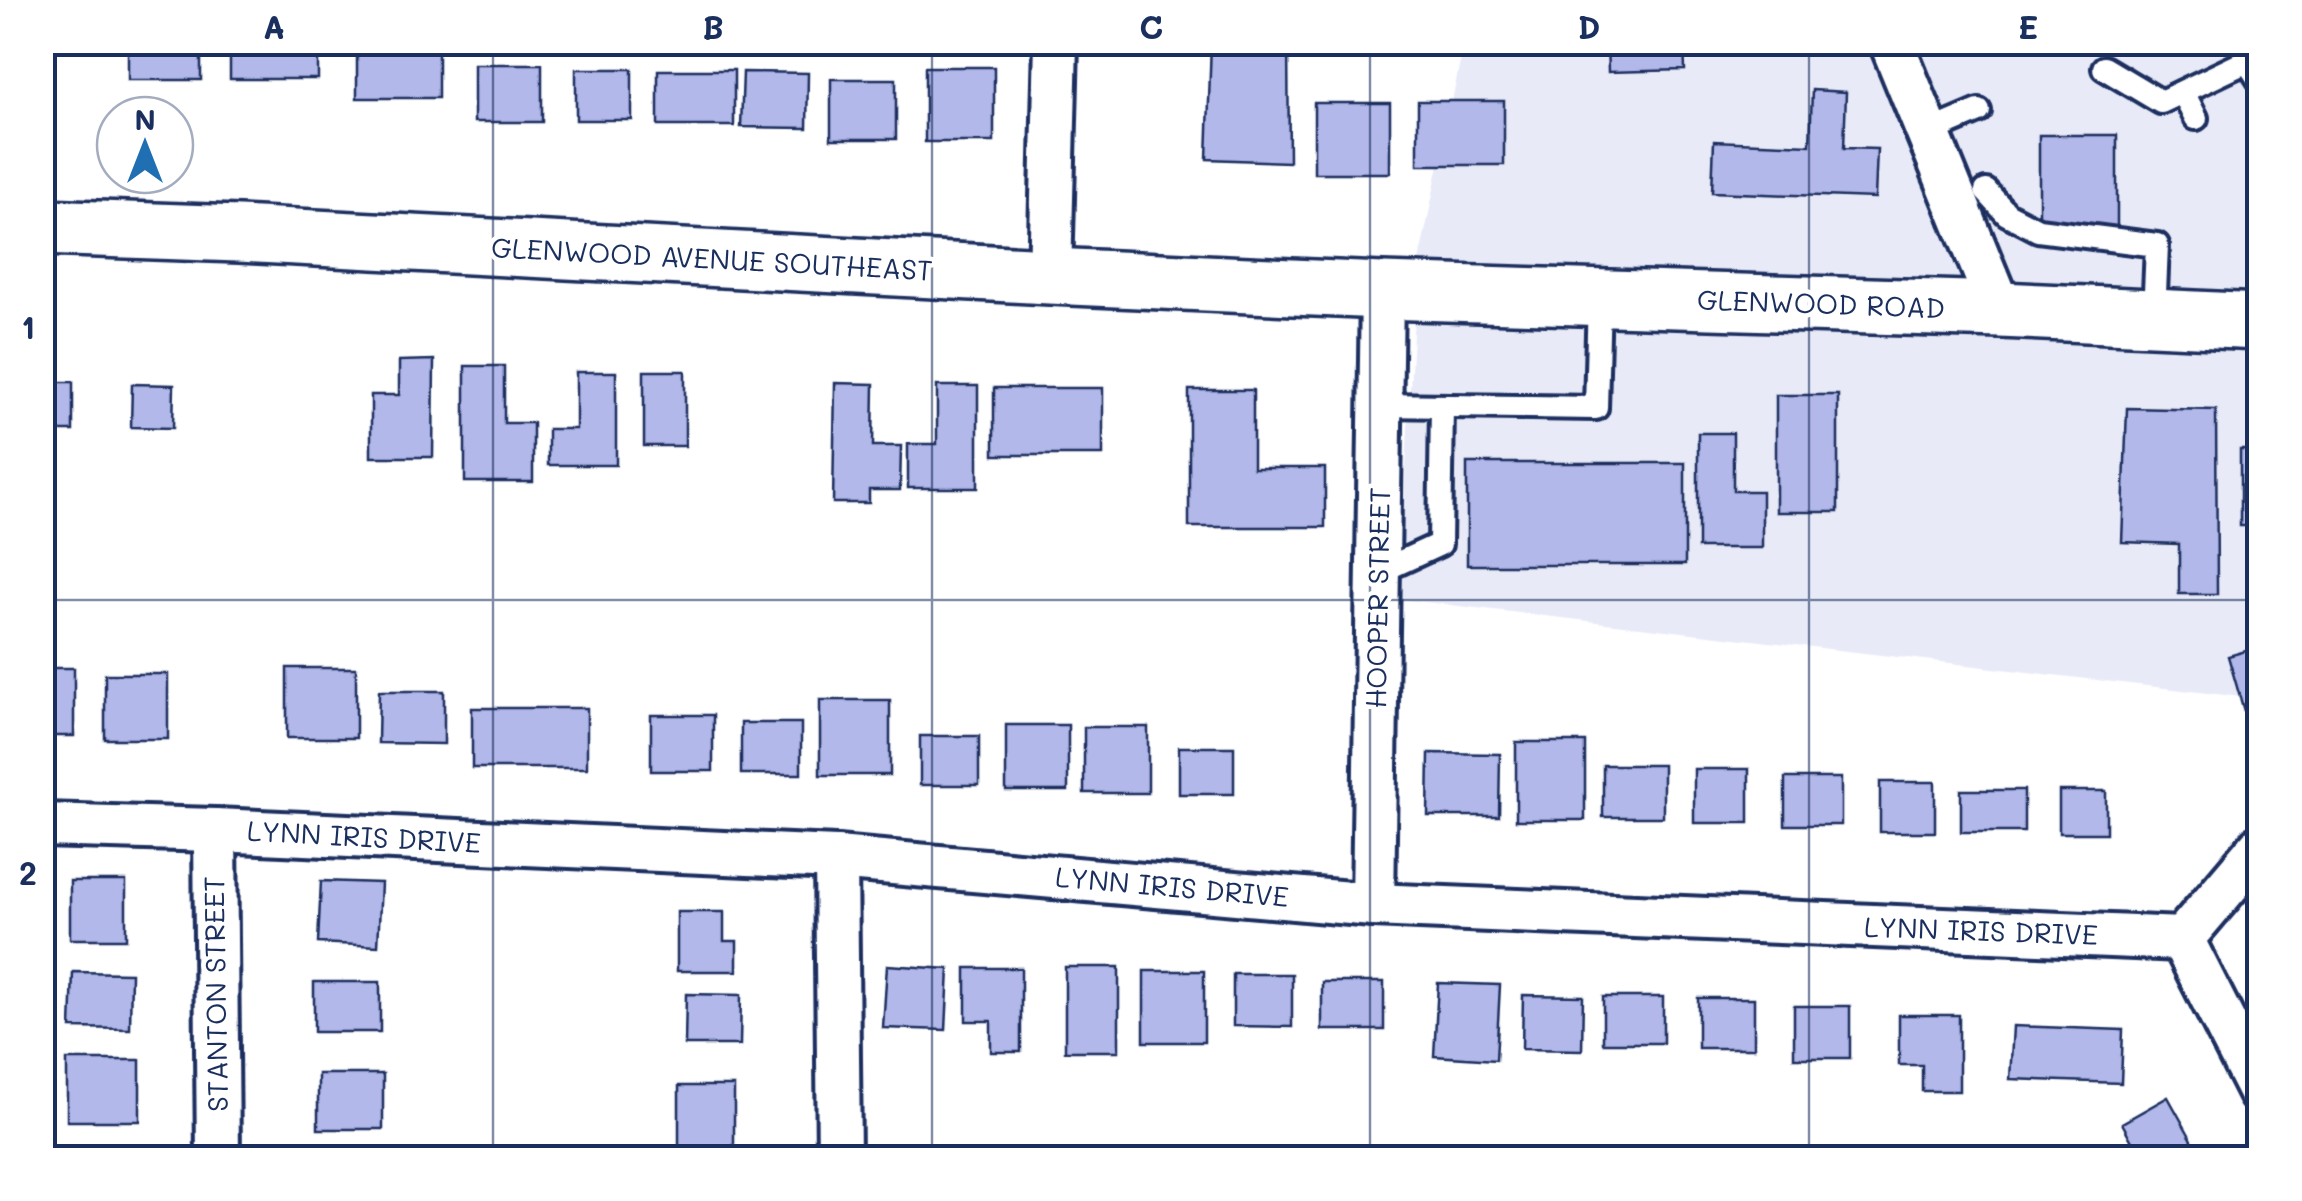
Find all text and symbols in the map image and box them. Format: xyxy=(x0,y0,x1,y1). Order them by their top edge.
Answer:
text: A xyxy=(263,5,285,47)
text: B xyxy=(702,5,724,47)
text: C xyxy=(1139,5,1163,47)
text: D xyxy=(1578,5,1600,47)
text: E xyxy=(2018,5,2038,47)
north arrow xyxy=(95,95,195,195)
text: N xyxy=(134,101,156,137)
street label: GLENWOOD AVENUE SOUTHEAST xyxy=(490,228,934,288)
street label: GLENWOOD ROAD xyxy=(1696,281,1946,325)
text: 1 xyxy=(21,305,35,347)
street label: HOOPER STREET xyxy=(1357,487,1397,709)
street label: LYNN IRIS DRIVE xyxy=(246,812,482,860)
text: 2 xyxy=(19,851,37,893)
street label: LYNN IRIS DRIVE xyxy=(1054,858,1290,914)
street label: STANTON STREET xyxy=(195,876,235,1112)
street label: LYNN IRIS DRIVE xyxy=(1863,908,2099,952)

